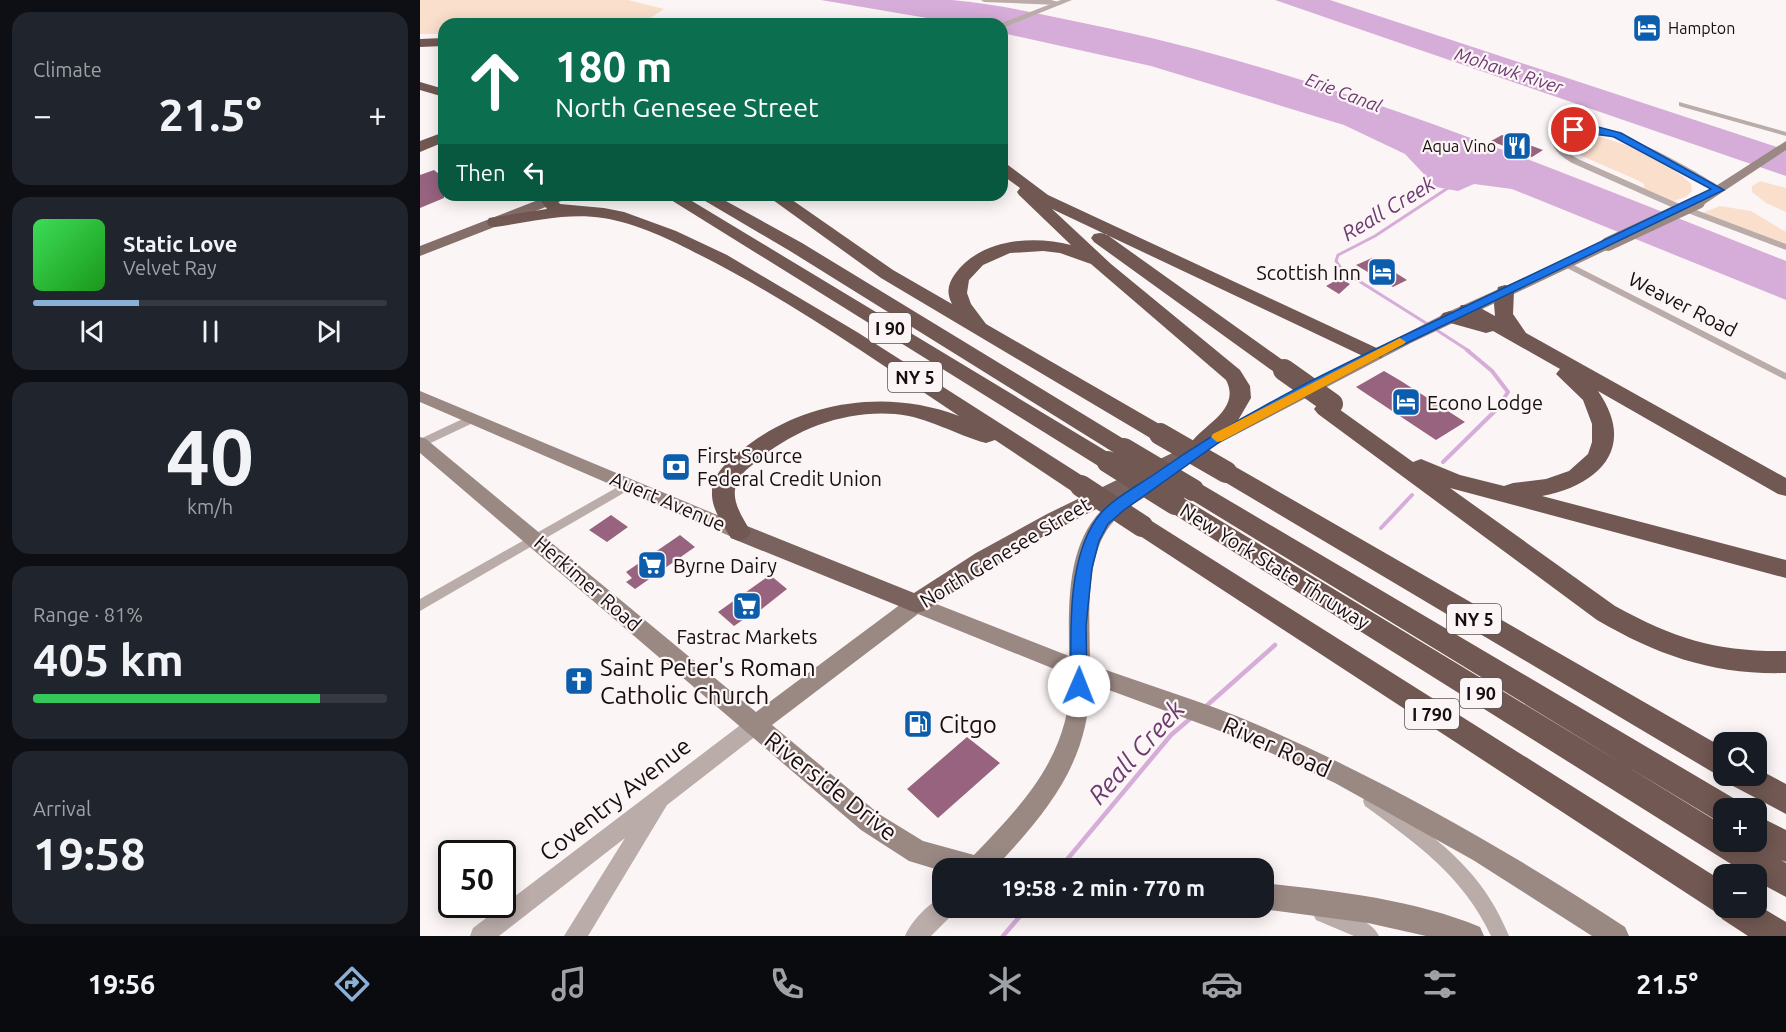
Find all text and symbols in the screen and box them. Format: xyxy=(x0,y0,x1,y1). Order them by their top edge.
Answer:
hotel icon: Hampton xyxy=(1631,12,1663,44)
place label: Hampton xyxy=(1668,19,1735,37)
icon: ahead xyxy=(456,42,534,120)
text: 180 m xyxy=(555,43,672,90)
water label: Mohawk River xyxy=(1453,43,1566,97)
text: Climate xyxy=(33,58,102,81)
water label: Erie Canal xyxy=(1303,68,1385,116)
text: 21.5° xyxy=(158,89,262,140)
text: North Genesee Street xyxy=(555,92,819,122)
text: − xyxy=(33,96,52,133)
text: + xyxy=(368,96,387,133)
pin xyxy=(1548,104,1599,155)
icon: arrive xyxy=(1557,113,1590,146)
restaurant icon: Aqua Vino xyxy=(1501,130,1533,162)
place label: Aqua Vino xyxy=(1422,137,1496,155)
icon: left xyxy=(518,156,551,189)
text: Then xyxy=(456,160,506,185)
water label: Reall Creek xyxy=(1337,171,1439,245)
text: Static Love xyxy=(123,231,238,256)
text: Velvet Ray xyxy=(123,256,217,279)
hotel icon: Scottish Inn xyxy=(1366,256,1398,288)
place label: Scottish Inn xyxy=(1256,261,1361,284)
street label: Weaver Road xyxy=(1625,267,1741,341)
road number: I 90 xyxy=(869,313,911,343)
icon: previous xyxy=(76,315,109,348)
icon: pause xyxy=(194,315,227,348)
icon: next xyxy=(312,315,345,348)
road number: NY 5 xyxy=(888,362,942,392)
hotel icon: Econo Lodge xyxy=(1390,386,1422,418)
place label: Econo Lodge xyxy=(1427,391,1543,414)
text: 40 xyxy=(166,412,254,500)
place label: First Source Federal Credit Union xyxy=(697,444,882,490)
bank icon: First Source Federal Credit Union xyxy=(660,451,692,483)
street label: Auert Avenue xyxy=(607,466,729,536)
street label: North Genesee Street xyxy=(915,492,1095,612)
text: km/h xyxy=(187,495,233,518)
street label: New York State Thruway xyxy=(1176,498,1374,634)
street label: Herkimer Road xyxy=(530,530,646,636)
supermarket icon: Byrne Dairy xyxy=(636,549,668,581)
place label: Byrne Dairy xyxy=(673,554,777,577)
supermarket icon: Fastrac Markets xyxy=(731,590,763,622)
text: Range · 81% xyxy=(33,603,143,626)
road number: NY 5 xyxy=(1447,604,1501,634)
place label: Fastrac Markets xyxy=(677,625,817,648)
text: 405 km xyxy=(33,634,184,685)
place label: Saint Peter's Roman Catholic Church xyxy=(600,654,816,709)
position arrow xyxy=(1047,654,1111,718)
church icon: Saint Peter's Roman Catholic Church xyxy=(563,665,595,697)
road number: I 90 xyxy=(1460,678,1502,708)
water label: Reall Creek xyxy=(1082,694,1190,810)
road number: I 790 xyxy=(1405,699,1459,729)
fuel station icon: Citgo xyxy=(902,708,934,740)
place label: Citgo xyxy=(939,711,997,738)
street label: River Road xyxy=(1219,711,1335,783)
street label: Riverside Drive xyxy=(759,726,903,846)
street label: Coventry Avenue xyxy=(534,732,696,866)
map controls xyxy=(1713,732,1767,918)
button: search xyxy=(1713,732,1767,786)
text: Arrival xyxy=(33,797,91,820)
button: + xyxy=(1713,798,1767,852)
text: 19:58 xyxy=(33,828,146,879)
speed limit sign: 50 xyxy=(438,840,516,918)
button: − xyxy=(1713,864,1767,918)
text: 19:58 · 2 min · 770 m xyxy=(1001,875,1205,900)
icon: directions xyxy=(331,963,373,1005)
icon: music xyxy=(548,963,590,1005)
icon: phone xyxy=(766,963,808,1005)
icon: climate xyxy=(984,963,1026,1005)
icon: car xyxy=(1201,963,1243,1005)
icon: filters xyxy=(1419,963,1461,1005)
text: 19:56 xyxy=(88,969,155,999)
text: 21.5° xyxy=(1636,969,1698,999)

